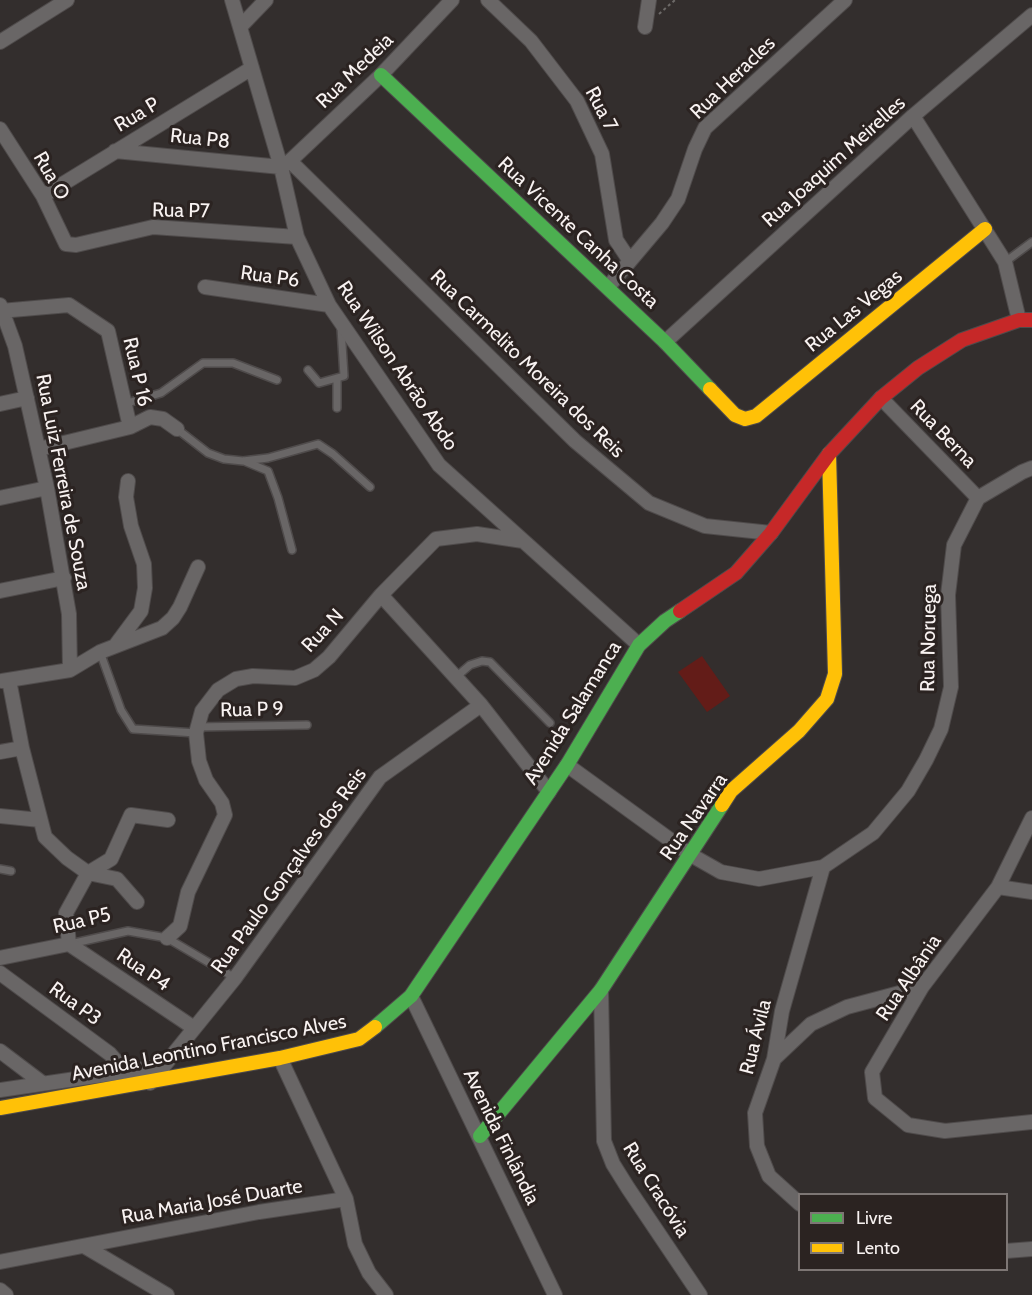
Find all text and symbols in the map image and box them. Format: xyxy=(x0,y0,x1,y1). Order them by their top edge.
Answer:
street label: Rua Medeia xyxy=(311,28,399,114)
street label: Rua Heracles xyxy=(686,32,780,124)
street label: Rua 7 xyxy=(579,83,623,135)
street label: Rua Joaquim Meirelles xyxy=(757,91,911,233)
street label: Rua P xyxy=(110,92,164,138)
street label: Rua P8 xyxy=(169,124,231,154)
street label: Rua O xyxy=(28,148,74,204)
street label: Rua Vicente Canha Costa xyxy=(493,152,663,314)
street label: Rua P7 xyxy=(152,198,210,224)
street label: Rua P6 xyxy=(239,261,301,293)
street label: Rua Carmelito Moreira dos Reis xyxy=(425,265,629,463)
street label: Rua Las Vegas xyxy=(801,265,907,357)
street label: Rua Wilson Abrão Abdo xyxy=(331,277,463,455)
street label: Rua P 16 xyxy=(117,335,157,409)
street label: Rua Luiz Ferreira de Souza xyxy=(30,372,96,592)
street label: Rua Berna xyxy=(905,395,981,473)
street label: Rua Noruega xyxy=(916,584,942,692)
street label: Rua N xyxy=(297,604,349,658)
street label: Avenida Salamanca xyxy=(519,637,627,789)
street label: Rua P 9 xyxy=(220,697,284,723)
street label: Rua Paulo Gonçalves dos Reis xyxy=(206,763,372,979)
street label: Rua Navarra xyxy=(655,769,733,865)
street label: Rua P5 xyxy=(51,903,113,939)
street label: Rua Albânia xyxy=(871,930,947,1026)
street label: Rua P4 xyxy=(112,944,174,996)
street label: Rua P3 xyxy=(44,977,106,1031)
street label: Rua Ávila xyxy=(735,997,777,1077)
street label: Avenida Leontino Francisco Alves xyxy=(70,1010,348,1086)
street label: Avenida Finlândia xyxy=(458,1065,544,1209)
street label: Rua Cracóvia xyxy=(617,1138,695,1242)
street label: Rua Maria José Duarte xyxy=(120,1174,304,1230)
legend xyxy=(798,1193,1008,1271)
text: Livre xyxy=(856,1207,892,1229)
text: Lento xyxy=(856,1237,900,1259)

